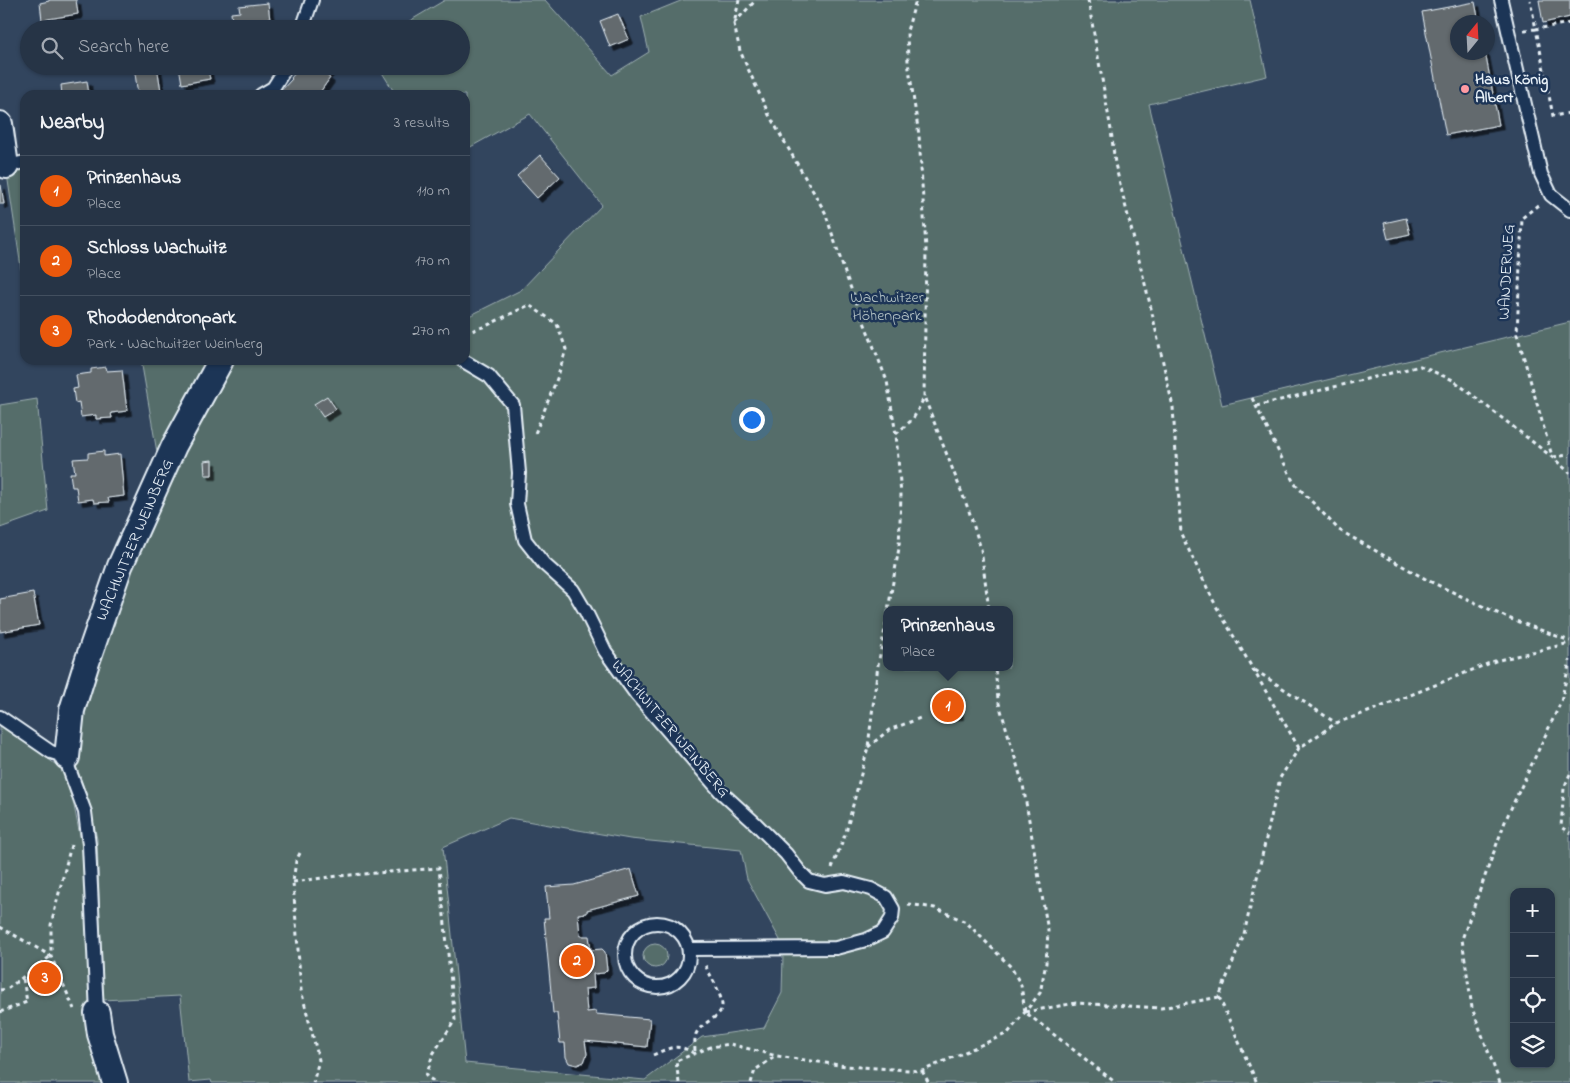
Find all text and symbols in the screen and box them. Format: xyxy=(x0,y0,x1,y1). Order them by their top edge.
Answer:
north arrow xyxy=(1450,15,1495,60)
search box xyxy=(20,20,470,75)
icon: search xyxy=(38,34,66,62)
text: Search here xyxy=(78,34,169,61)
place label: Haus König Albert xyxy=(1475,68,1548,110)
marker: Haus König Albert xyxy=(1459,83,1471,95)
text: Nearby xyxy=(40,108,104,138)
text: 3 results xyxy=(394,111,450,135)
text: Prinzenhaus xyxy=(87,165,181,192)
text: 1 xyxy=(53,179,59,203)
text: 110 m xyxy=(416,179,450,203)
text: Place xyxy=(87,192,121,216)
street label: WANDERWEG xyxy=(1493,224,1521,320)
text: Schloss Wachwitz xyxy=(87,235,227,262)
text: 2 xyxy=(52,249,60,273)
text: 170 m xyxy=(415,249,450,273)
text: Place xyxy=(87,262,121,286)
park label: Wachwitzer Höhenpark xyxy=(850,286,924,328)
text: Rhododendronpark xyxy=(87,305,236,332)
text: 3 xyxy=(53,319,59,343)
text: 270 m xyxy=(412,319,450,343)
text: Park · Wachwitzer Weinberg xyxy=(87,332,263,356)
your location xyxy=(739,407,765,433)
street label: WACHWITZER WEINBERG xyxy=(90,455,180,625)
popup xyxy=(883,606,1013,671)
text: Prinzenhaus xyxy=(901,613,995,640)
text: Place xyxy=(901,640,935,664)
street label: WACHWITZER WEINBERG xyxy=(605,655,735,803)
pin: 1 xyxy=(932,687,964,725)
map controls xyxy=(1510,888,1555,1068)
button: + xyxy=(1510,888,1555,933)
button: − xyxy=(1510,933,1555,978)
pin: 2 xyxy=(561,942,593,980)
pin: 3 xyxy=(29,959,61,997)
button: locate xyxy=(1510,978,1555,1023)
button: layers xyxy=(1510,1023,1555,1068)

